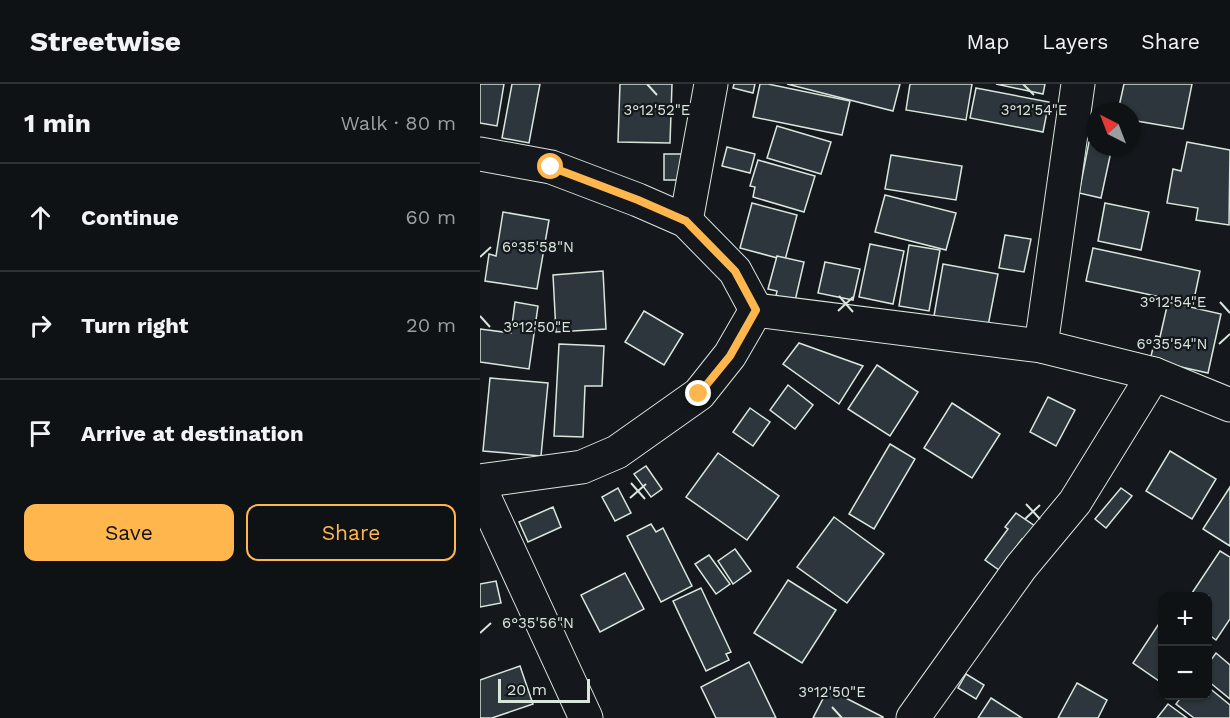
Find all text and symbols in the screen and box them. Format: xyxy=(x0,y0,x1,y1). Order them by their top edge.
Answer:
text: Streetwise xyxy=(30,25,181,58)
text: Map xyxy=(966,29,1009,54)
text: Layers xyxy=(1042,29,1108,54)
text: Share xyxy=(1141,29,1200,54)
text: 3°12'52"E xyxy=(624,101,690,119)
text: 3°12'54"E xyxy=(1001,101,1067,119)
north arrow xyxy=(1086,102,1140,156)
text: 1 min xyxy=(24,108,91,138)
text: Walk · 80 m xyxy=(340,111,456,135)
route start xyxy=(537,153,563,179)
icon: ahead xyxy=(24,201,57,234)
text: Continue xyxy=(81,205,179,230)
text: 60 m xyxy=(406,205,456,229)
text: 6°35'58"N xyxy=(502,238,574,256)
text: 3°12'54"E xyxy=(1140,293,1206,311)
icon: right xyxy=(24,309,57,342)
text: Turn right xyxy=(81,313,188,338)
text: 20 m xyxy=(406,313,456,337)
text: 3°12'50"E xyxy=(503,318,571,336)
text: 6°35'54"N xyxy=(1136,335,1208,353)
route end xyxy=(685,380,711,406)
icon: arrive xyxy=(24,417,57,450)
text: Arrive at destination xyxy=(81,421,304,446)
button: Save xyxy=(24,504,234,561)
button: Share xyxy=(246,504,456,561)
map controls xyxy=(1158,592,1212,700)
button: + xyxy=(1158,592,1212,646)
text: 6°35'56"N xyxy=(502,614,574,632)
button: − xyxy=(1158,646,1212,700)
scale bar xyxy=(498,676,590,704)
text: 20 m xyxy=(507,680,547,699)
text: 3°12'50"E xyxy=(798,683,866,701)

